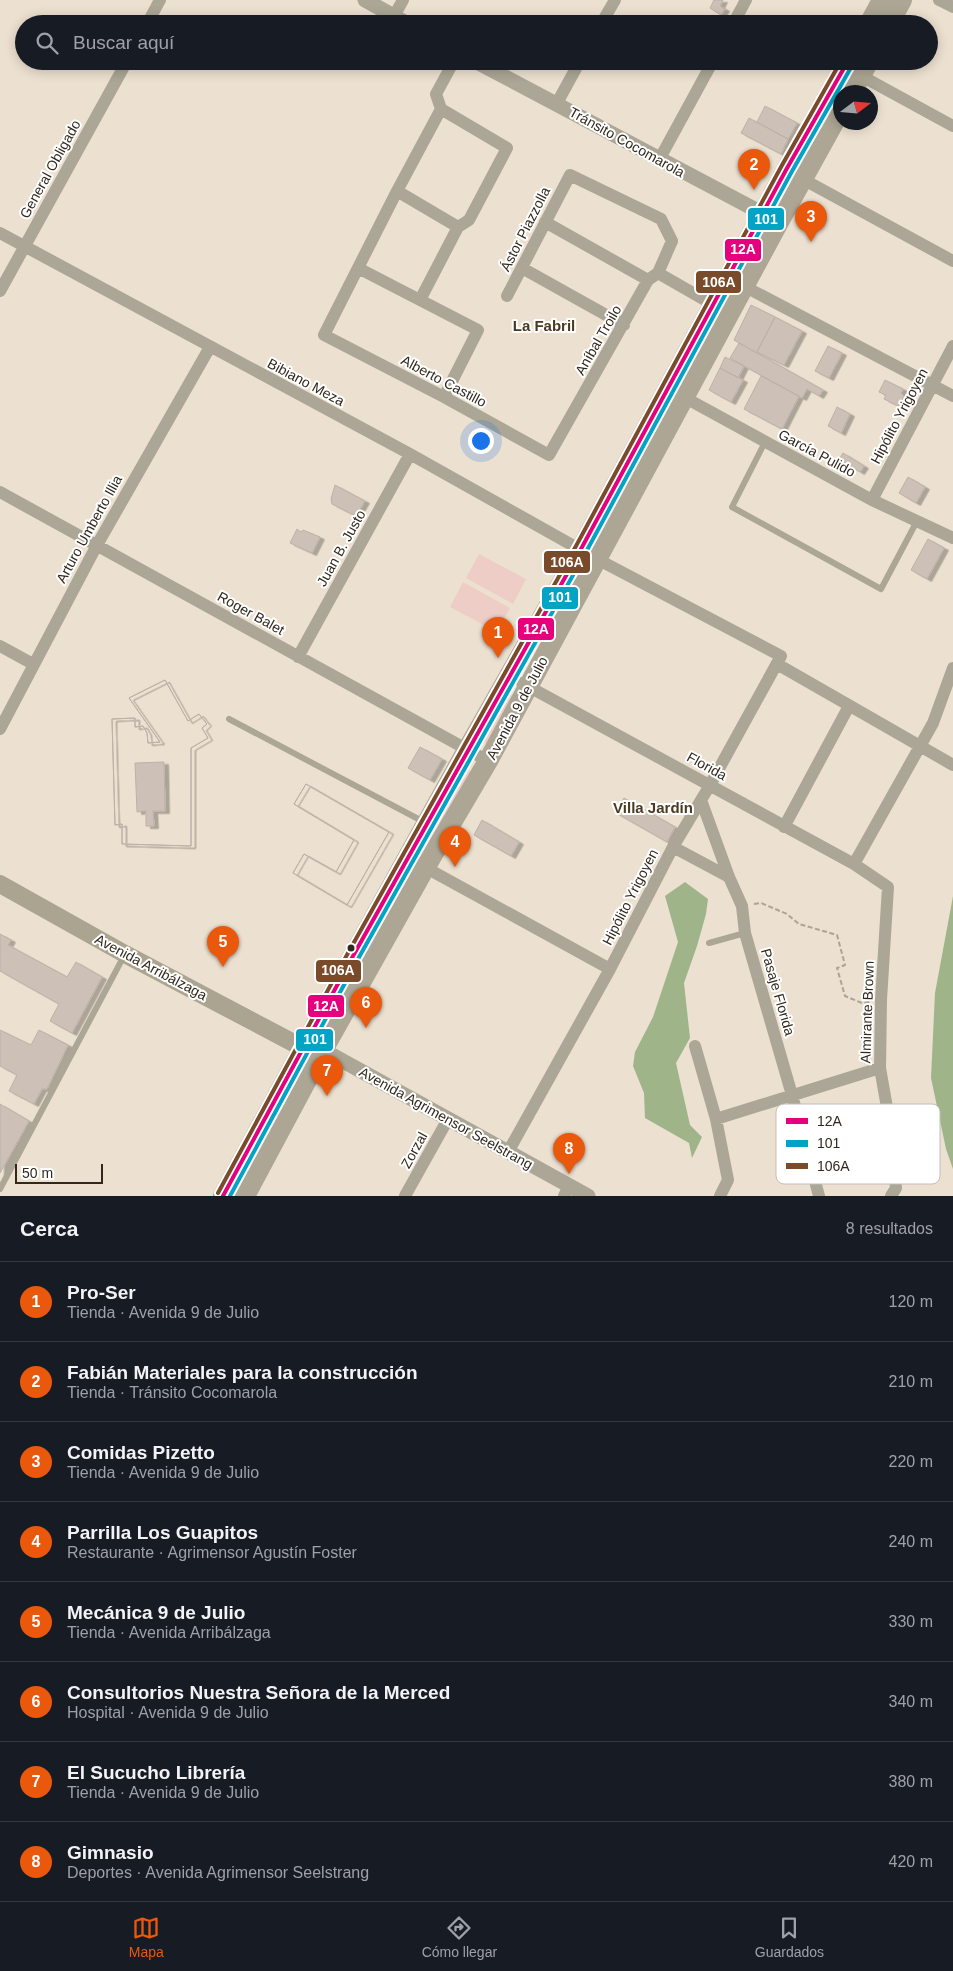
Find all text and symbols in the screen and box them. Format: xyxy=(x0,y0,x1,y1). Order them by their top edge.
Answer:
search box xyxy=(15,15,938,70)
icon: search xyxy=(33,29,61,57)
text: Buscar aquí xyxy=(73,32,174,53)
north arrow xyxy=(833,85,878,130)
street label: Tránsito Cocomarola xyxy=(567,104,688,180)
street label: General Obligado xyxy=(16,117,84,221)
pin: 2 xyxy=(738,149,770,190)
street label: Ástor Piazzolla xyxy=(497,184,553,274)
pin: 3 xyxy=(795,201,827,242)
line badge: 101 xyxy=(747,207,785,231)
text: 101 xyxy=(754,211,778,227)
line badge: 12A xyxy=(724,238,762,262)
text: 12A xyxy=(730,241,756,257)
line badge: 106A xyxy=(695,270,742,294)
text: 106A xyxy=(702,274,736,290)
street label: Aníbal Troilo xyxy=(572,302,624,378)
district label: La Fabril xyxy=(513,317,575,334)
street label: Alberto Castillo xyxy=(399,352,490,410)
street label: Bibiano Meza xyxy=(265,355,347,409)
street label: Hipólito Yrigoyen xyxy=(867,366,931,466)
street label: García Pulido xyxy=(776,426,858,480)
your location xyxy=(468,428,494,454)
street label: Arturo Umberto Illia xyxy=(53,472,125,586)
street label: Juan B. Justo xyxy=(313,507,369,589)
line badge: 106A xyxy=(543,550,591,574)
text: 106A xyxy=(550,554,584,570)
line badge: 101 xyxy=(541,586,579,610)
street label: Roger Balet xyxy=(215,588,287,638)
text: 101 xyxy=(548,589,572,605)
pin: 1 xyxy=(482,617,514,658)
line badge: 12A xyxy=(517,617,555,641)
text: 12A xyxy=(523,621,549,637)
street label: Avenida 9 de Julio xyxy=(483,654,551,762)
street label: Florida xyxy=(684,749,730,783)
district label: Villa Jardín xyxy=(613,799,693,816)
pin: 4 xyxy=(439,826,471,867)
street label: Hipólito Yrigoyen xyxy=(599,846,661,948)
pin: 5 xyxy=(207,926,239,967)
street label: Avenida Arribálzaga xyxy=(92,931,210,1003)
unlabelled marker xyxy=(346,943,356,953)
street label: Pasaje Florida xyxy=(758,947,798,1037)
line badge: 106A xyxy=(315,959,362,983)
street label: Almirante Brown xyxy=(857,960,877,1064)
text: 106A xyxy=(321,962,355,978)
pin: 6 xyxy=(350,987,382,1028)
line badge: 12A xyxy=(307,994,345,1018)
text: 12A xyxy=(313,998,339,1014)
line badge: 101 xyxy=(295,1028,334,1052)
text: 101 xyxy=(303,1031,327,1047)
pin: 7 xyxy=(311,1055,343,1096)
street label: Avenida Agrimensor Seelstrang xyxy=(356,1064,536,1172)
legend xyxy=(776,1104,940,1184)
text: 12A xyxy=(817,1113,843,1129)
street label: Zorzal xyxy=(398,1129,430,1171)
pin: 8 xyxy=(553,1133,585,1174)
text: 101 xyxy=(817,1135,841,1151)
text: 106A xyxy=(817,1158,850,1174)
scale bar xyxy=(15,1161,102,1184)
text: 50 m xyxy=(22,1165,53,1181)
text: Cerca xyxy=(20,1217,78,1240)
text: 8 resultados xyxy=(846,1220,933,1237)
text: Pro-Ser xyxy=(67,1282,136,1303)
text: 1 xyxy=(32,1293,40,1310)
text: 120 m xyxy=(889,1293,933,1310)
text: Tienda · Avenida 9 de Julio xyxy=(67,1304,259,1321)
text: Fabián Materiales para la construcción xyxy=(67,1362,418,1383)
text: 2 xyxy=(32,1373,40,1390)
text: 210 m xyxy=(889,1373,933,1390)
text: Tienda · Tránsito Cocomarola xyxy=(67,1384,277,1401)
text: Comidas Pizetto xyxy=(67,1442,215,1463)
text: 3 xyxy=(32,1453,40,1470)
text: 220 m xyxy=(889,1453,933,1470)
text: Tienda · Avenida 9 de Julio xyxy=(67,1464,259,1481)
text: Parrilla Los Guapitos xyxy=(67,1522,258,1543)
text: 4 xyxy=(32,1533,40,1550)
text: 240 m xyxy=(889,1533,933,1550)
text: Restaurante · Agrimensor Agustín Foster xyxy=(67,1544,357,1561)
text: Mecánica 9 de Julio xyxy=(67,1602,245,1623)
text: 5 xyxy=(32,1613,40,1630)
text: 330 m xyxy=(889,1613,933,1630)
text: Tienda · Avenida Arribálzaga xyxy=(67,1624,271,1641)
text: Consultorios Nuestra Señora de la Merced xyxy=(67,1682,450,1703)
text: 6 xyxy=(32,1693,40,1710)
text: 340 m xyxy=(889,1693,933,1710)
text: Hospital · Avenida 9 de Julio xyxy=(67,1704,269,1721)
text: El Sucucho Librería xyxy=(67,1762,245,1783)
text: 7 xyxy=(32,1773,40,1790)
text: 380 m xyxy=(889,1773,933,1790)
text: Tienda · Avenida 9 de Julio xyxy=(67,1784,259,1801)
text: Gimnasio xyxy=(67,1842,154,1863)
text: 8 xyxy=(32,1853,40,1870)
text: 420 m xyxy=(889,1853,933,1870)
text: Deportes · Avenida Agrimensor Seelstrang xyxy=(67,1864,369,1881)
tab: Mapa xyxy=(129,1914,164,1960)
tab: Cómo llegar xyxy=(422,1914,497,1960)
tab: Guardados xyxy=(755,1914,824,1960)

